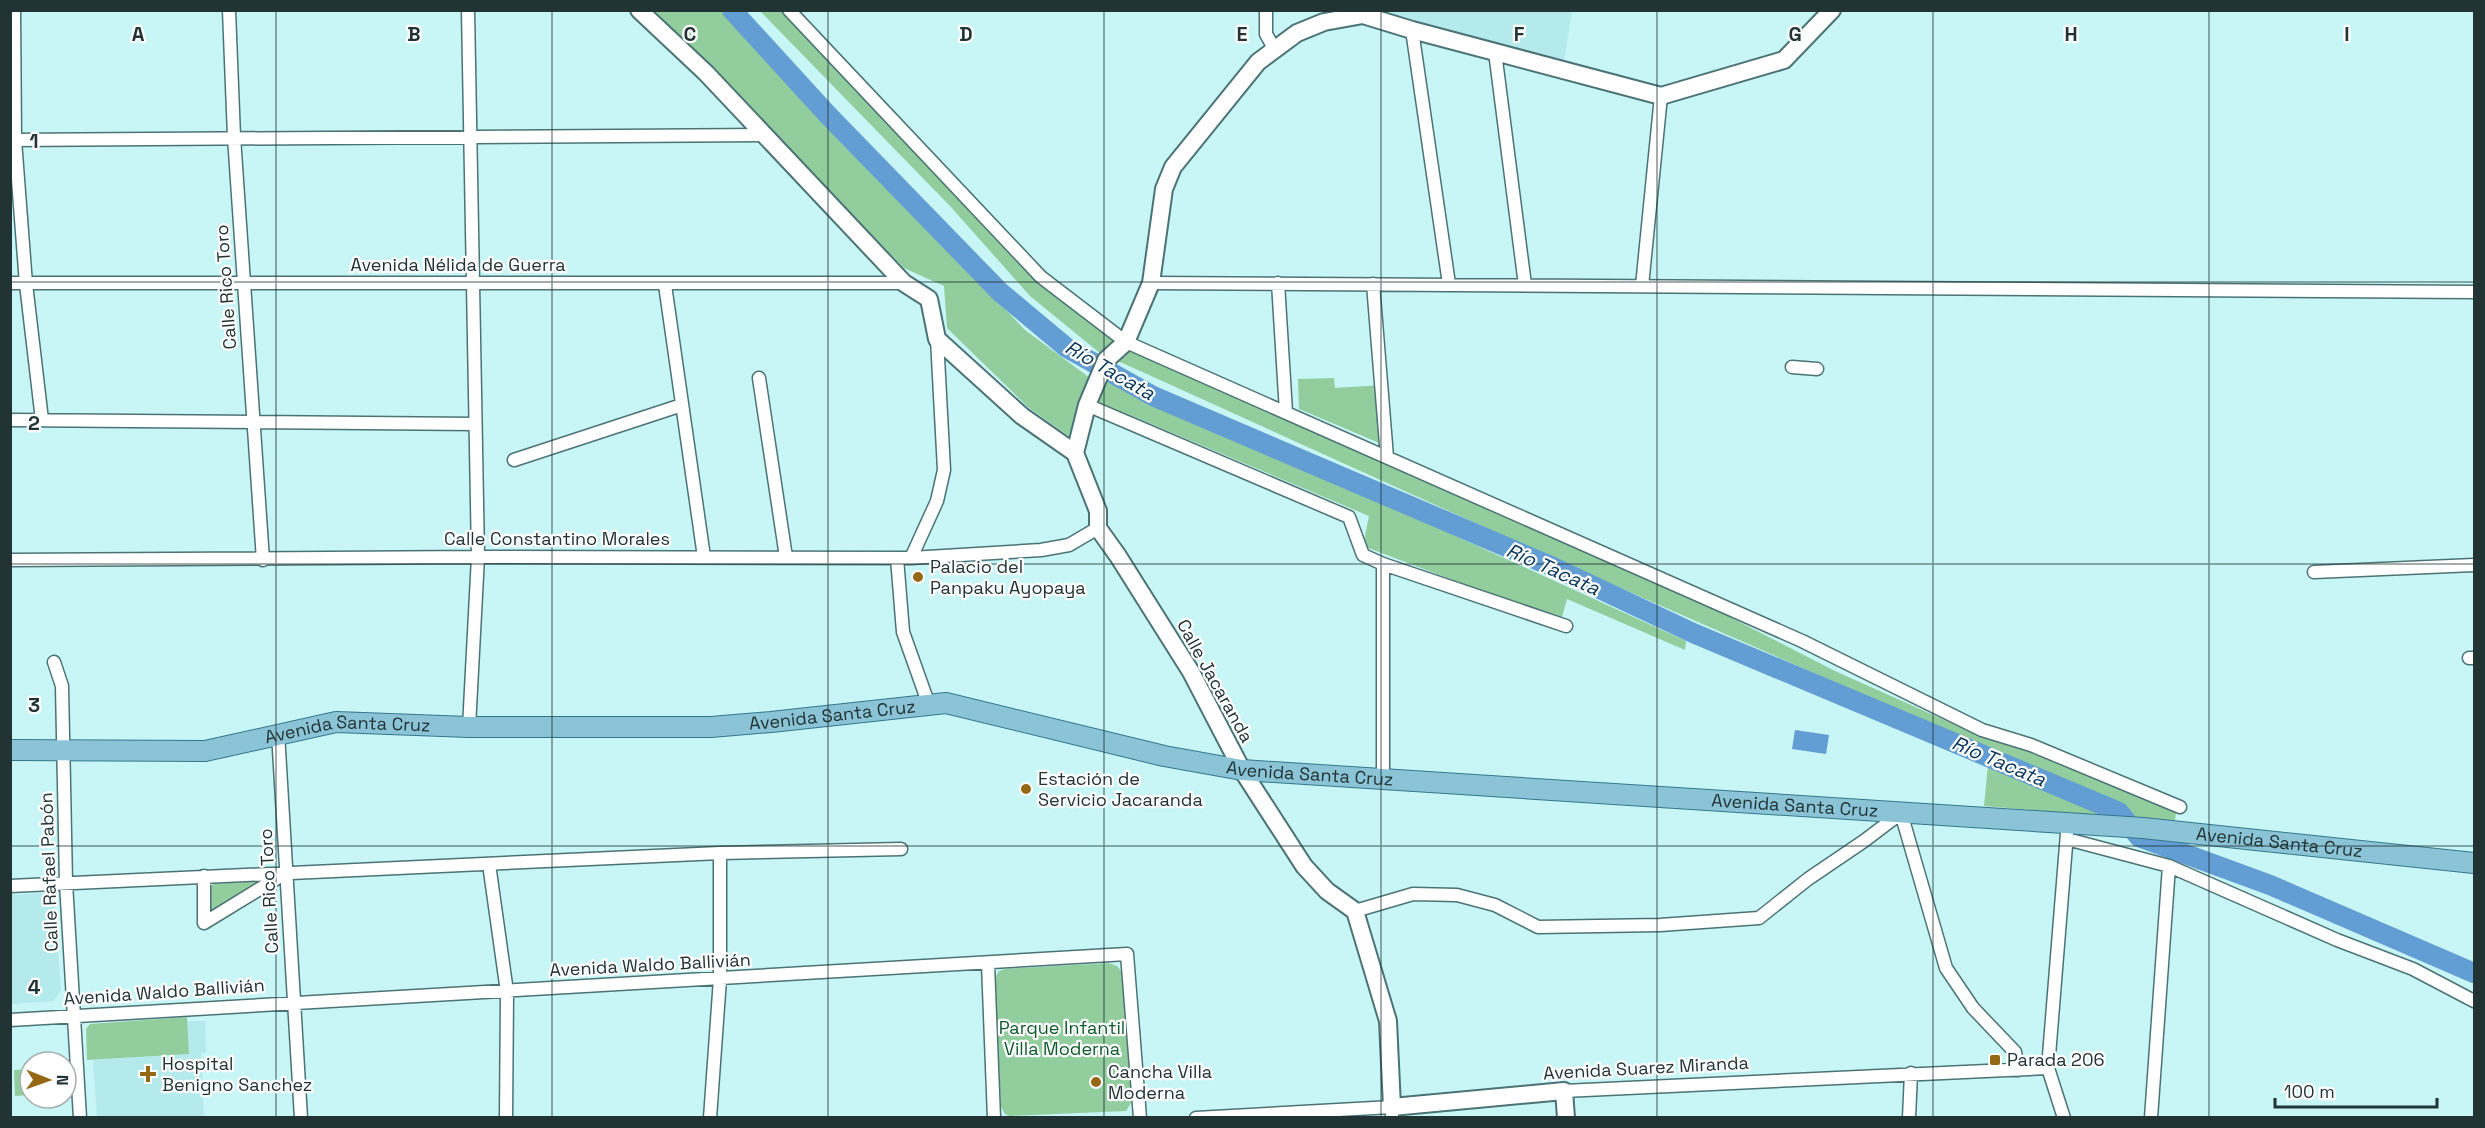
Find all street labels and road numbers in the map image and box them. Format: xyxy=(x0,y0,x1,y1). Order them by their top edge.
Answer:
street label: Calle Rico Toro xyxy=(210,224,241,350)
street label: Avenida Nélida de Guerra xyxy=(350,253,566,276)
street label: Calle Constantino Morales xyxy=(444,527,670,550)
street label: Calle Jacaranda xyxy=(1172,615,1259,746)
street label: Avenida Santa Cruz xyxy=(748,694,917,735)
street label: Avenida Santa Cruz xyxy=(262,710,431,748)
street label: Avenida Santa Cruz xyxy=(1225,755,1394,791)
street label: Avenida Santa Cruz xyxy=(1711,788,1879,822)
street label: Calle Rafael Pabón xyxy=(34,792,63,952)
street label: Avenida Santa Cruz xyxy=(2195,822,2364,862)
street label: Calle Rico Toro xyxy=(254,828,283,954)
street label: Avenida Waldo Ballivián xyxy=(549,948,751,981)
street label: Avenida Waldo Ballivián xyxy=(63,973,265,1010)
street label: Avenida Suarez Miranda xyxy=(1543,1051,1749,1084)

